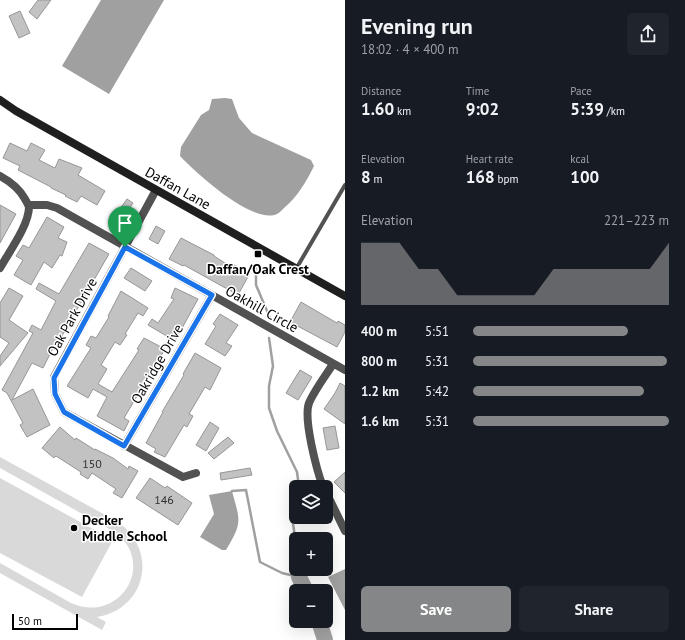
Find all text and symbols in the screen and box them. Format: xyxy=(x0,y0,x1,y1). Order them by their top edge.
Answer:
text: Evening run xyxy=(361,12,473,40)
button: share xyxy=(627,13,669,55)
text: 18:02 · 4 × 400 m xyxy=(361,41,458,58)
text: Distance xyxy=(361,84,401,98)
text: Time xyxy=(466,84,489,98)
text: Pace xyxy=(570,84,592,98)
text: 1.60 xyxy=(361,98,394,120)
text: 9:02 xyxy=(466,98,499,120)
text: 5:39 xyxy=(570,98,604,120)
text: km xyxy=(394,104,411,118)
text: /km xyxy=(604,104,625,118)
text: Elevation xyxy=(361,152,405,166)
text: Heart rate xyxy=(466,152,513,166)
text: kcal xyxy=(570,152,589,166)
street label: Daffan Lane xyxy=(142,163,214,213)
text: 8 xyxy=(361,166,371,188)
text: 168 xyxy=(466,166,495,188)
text: 100 xyxy=(570,166,599,188)
text: m xyxy=(371,172,383,186)
text: bpm xyxy=(495,172,518,186)
pin xyxy=(108,206,142,247)
icon: arrive xyxy=(114,212,136,234)
text: Elevation xyxy=(361,212,413,229)
text: 221–223 m xyxy=(604,212,669,229)
marker: Daffan/Oak Crest xyxy=(253,249,263,259)
place label: Daffan/Oak Crest xyxy=(207,260,309,278)
street label: Oak Park Drive xyxy=(43,275,101,359)
street label: Oakhill Circle xyxy=(222,282,302,336)
street label: Oakridge Drive xyxy=(127,321,187,407)
text: 400 m xyxy=(361,323,397,340)
text: 5:51 xyxy=(425,323,449,340)
text: 800 m xyxy=(361,353,397,370)
text: 5:31 xyxy=(425,353,449,370)
text: 1.2 km xyxy=(361,383,399,400)
text: 5:42 xyxy=(425,383,449,400)
text: 1.6 km xyxy=(361,413,399,430)
text: 5:31 xyxy=(425,413,449,430)
house number: 150 xyxy=(82,456,102,471)
map controls xyxy=(289,480,333,628)
button: layers xyxy=(289,480,333,524)
house number: 146 xyxy=(154,492,174,507)
place label: Decker Middle School xyxy=(82,511,168,545)
marker: Decker Middle School xyxy=(69,523,79,533)
button: + xyxy=(289,532,333,576)
button: − xyxy=(289,584,333,628)
button: Save xyxy=(361,586,511,632)
button: Share xyxy=(519,586,669,632)
scale bar xyxy=(12,612,78,631)
text: 50 m xyxy=(18,614,42,628)

